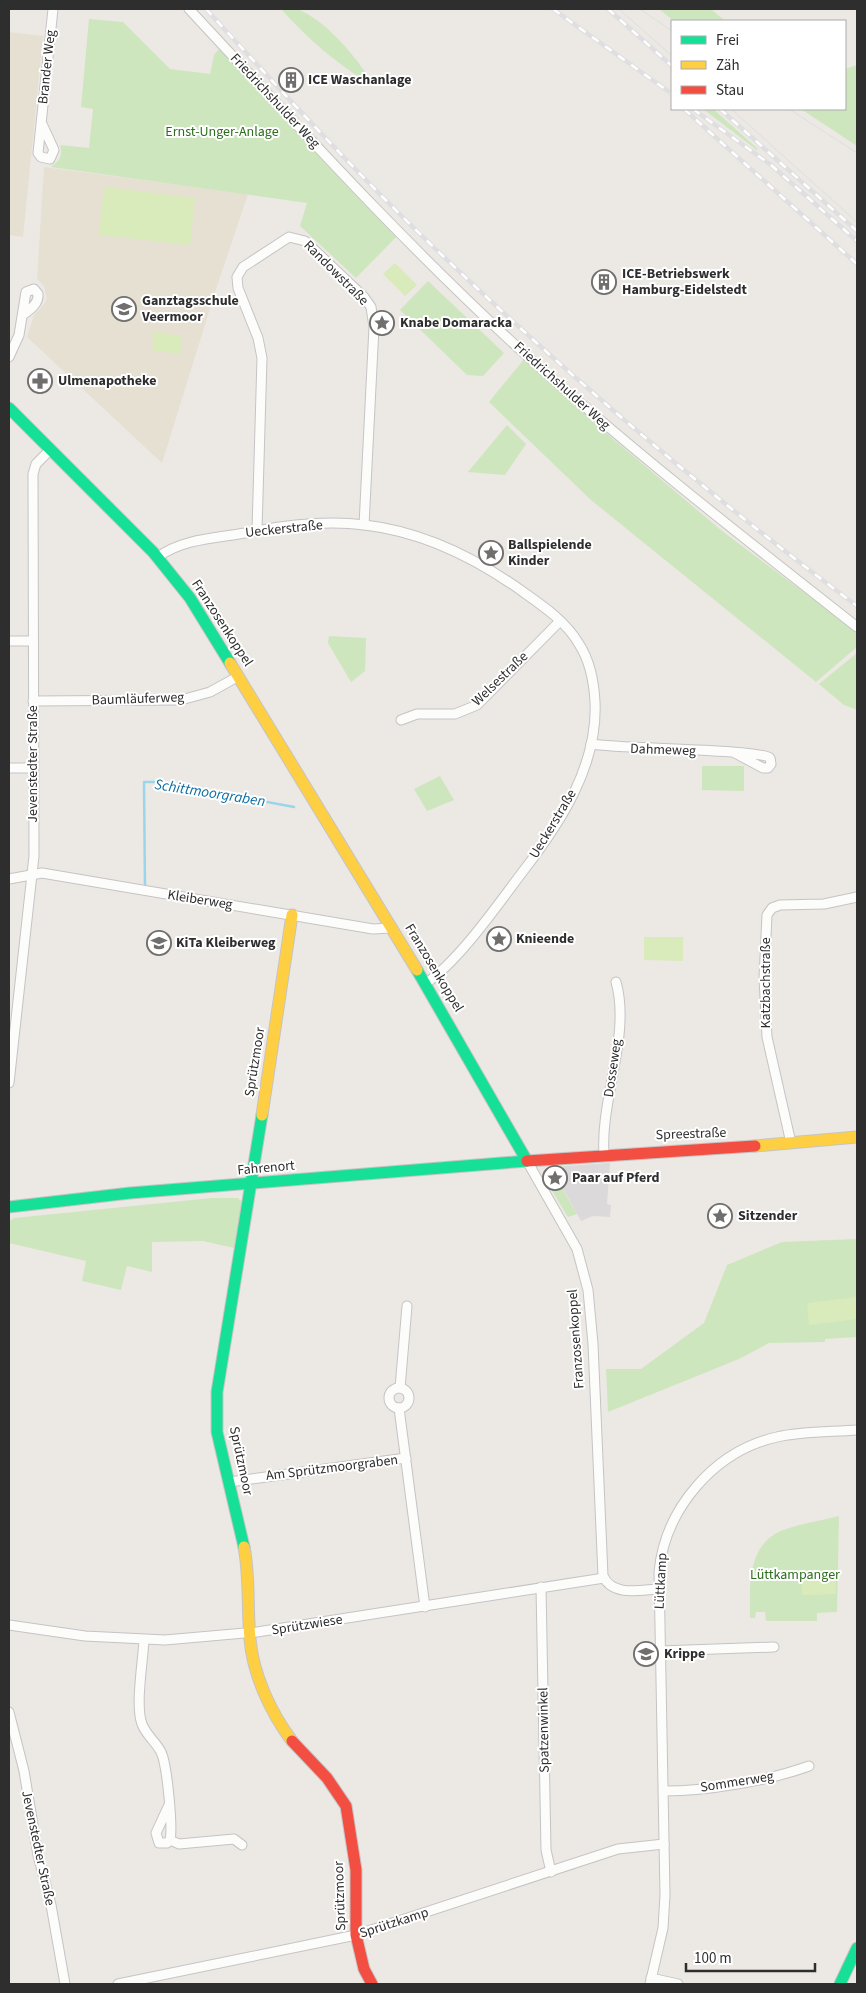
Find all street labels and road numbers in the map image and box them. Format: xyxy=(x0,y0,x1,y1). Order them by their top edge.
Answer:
street label: Brander Weg xyxy=(33,29,61,105)
street label: Friedrichshulder Weg xyxy=(225,49,325,153)
street label: Randowstraße xyxy=(299,236,373,310)
street label: Friedrichshulder Weg xyxy=(509,337,615,435)
street label: Ueckerstraße xyxy=(244,515,324,543)
street label: Franzosenkoppel xyxy=(186,576,258,671)
street label: Welsestraße xyxy=(467,647,533,711)
street label: Baumläuferweg xyxy=(91,687,185,711)
street label: Jevenstedter Straße xyxy=(23,705,43,823)
street label: Dahmeweg xyxy=(630,739,696,761)
street label: Ueckerstraße xyxy=(524,786,582,862)
street label: Kleiberweg xyxy=(166,885,234,915)
street label: Franzosenkoppel xyxy=(400,920,469,1016)
street label: Katzbachstraße xyxy=(756,937,776,1029)
street label: Sprützmoor xyxy=(240,1026,270,1098)
street label: Dosseweg xyxy=(599,1037,627,1099)
street label: Spreestraße xyxy=(655,1123,727,1145)
street label: Fahrenort xyxy=(236,1156,296,1180)
street label: Franzosenkoppel xyxy=(563,1288,589,1390)
street label: Sprützmoor xyxy=(224,1425,258,1497)
street label: Am Sprützmoorgraben xyxy=(265,1450,399,1486)
street label: Lüttkamp xyxy=(650,1552,672,1610)
street label: Sprützwiese xyxy=(270,1610,344,1640)
street label: Spatzenwinkel xyxy=(533,1687,555,1773)
street label: Sommerweg xyxy=(699,1766,775,1798)
street label: Jevenstedter Straße xyxy=(16,1789,60,1907)
street label: Sprützmoor xyxy=(329,1861,351,1931)
street label: Sprützkamp xyxy=(357,1902,431,1944)

